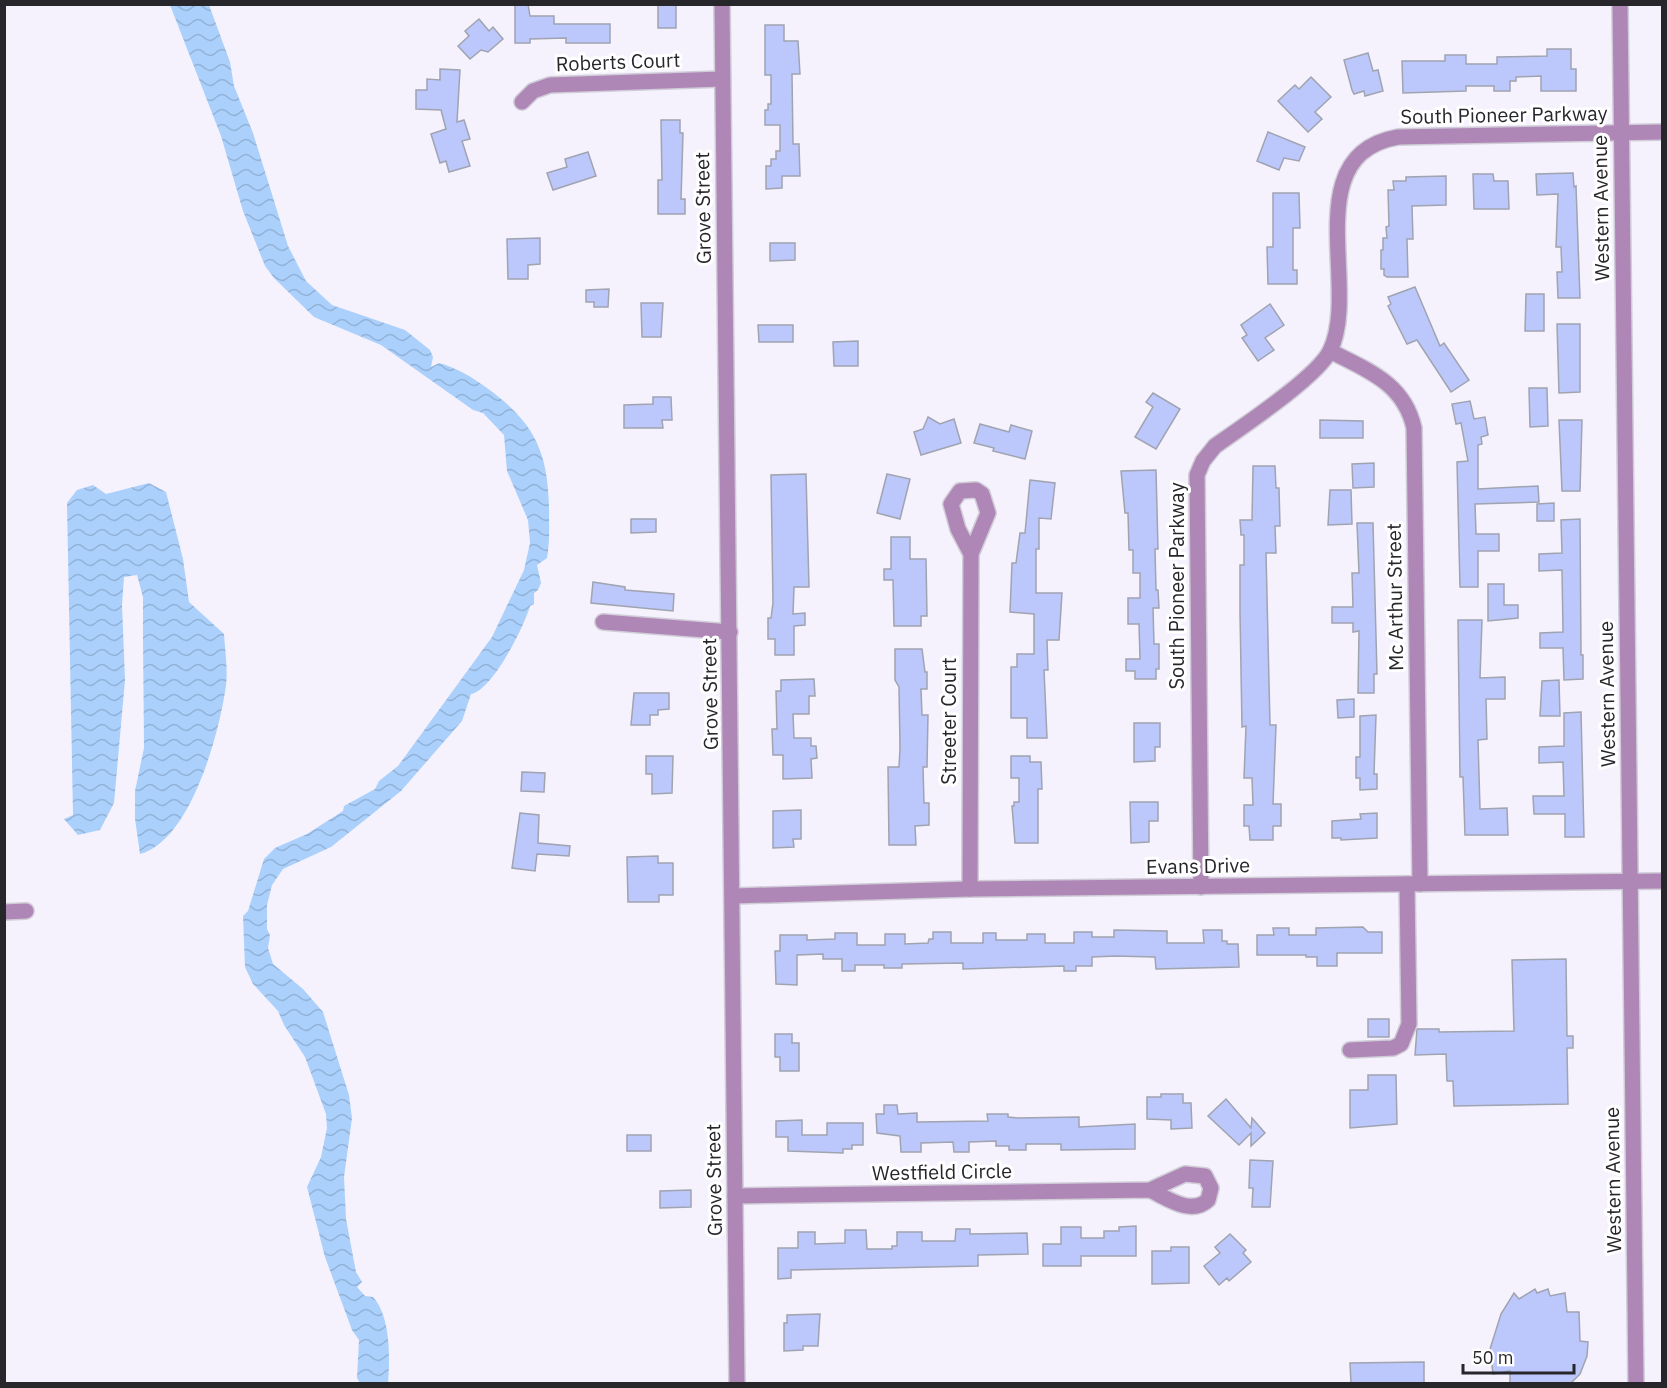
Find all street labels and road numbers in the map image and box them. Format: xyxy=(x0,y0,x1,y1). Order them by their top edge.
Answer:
street label: Roberts Court xyxy=(555,46,681,77)
street label: South Pioneer Parkway xyxy=(1400,99,1608,130)
street label: Western Avenue xyxy=(1586,135,1615,281)
street label: Grove Street xyxy=(688,152,717,264)
street label: South Pioneer Parkway xyxy=(1163,482,1190,690)
street label: Mc Arthur Street xyxy=(1380,523,1409,671)
street label: Western Avenue xyxy=(1592,621,1621,767)
street label: Grove Street xyxy=(695,638,724,750)
street label: Streeter Court xyxy=(935,657,962,785)
street label: Evans Drive xyxy=(1146,851,1250,880)
street label: Western Avenue xyxy=(1598,1107,1627,1253)
street label: Grove Street xyxy=(699,1124,728,1236)
street label: Westfield Circle xyxy=(872,1157,1012,1186)

